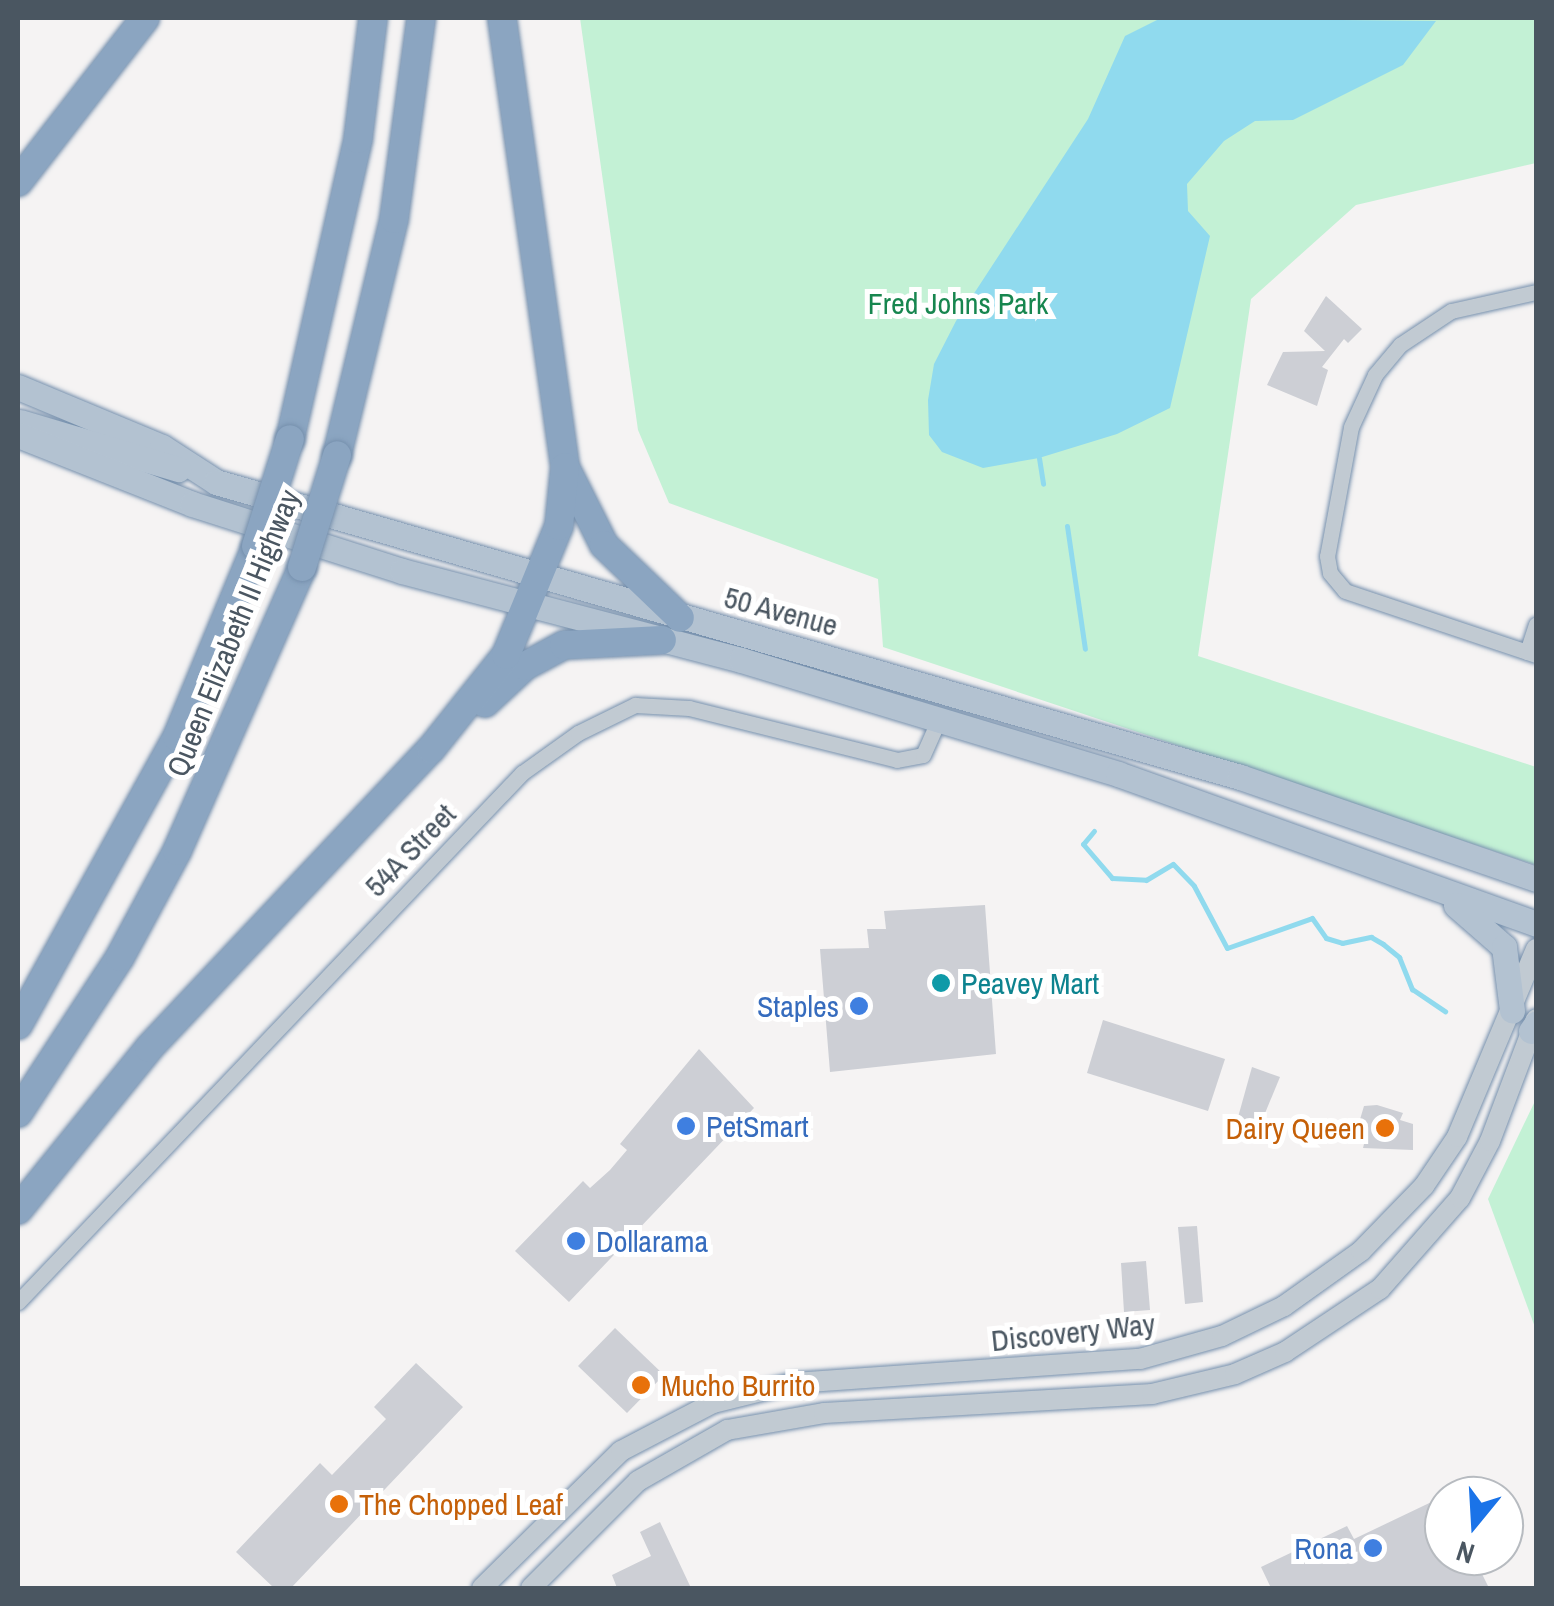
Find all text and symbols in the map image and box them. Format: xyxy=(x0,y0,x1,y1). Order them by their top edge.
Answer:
park label: Fred Johns Park xyxy=(868,285,1048,321)
street label: Queen Elizabeth II Highway xyxy=(159,484,307,782)
street label: 50 Avenue xyxy=(720,578,842,644)
street label: 54A Street xyxy=(357,796,463,904)
place label: Peavey Mart xyxy=(961,965,1099,1001)
marker: Peavey Mart xyxy=(930,972,952,994)
place label: Staples xyxy=(757,988,839,1024)
marker: Staples xyxy=(848,995,870,1017)
place label: PetSmart xyxy=(706,1108,809,1144)
place label: Dairy Queen xyxy=(1226,1110,1365,1146)
marker: PetSmart xyxy=(675,1115,697,1137)
marker: Dairy Queen xyxy=(1374,1117,1396,1139)
place label: Dollarama xyxy=(596,1223,708,1259)
marker: Dollarama xyxy=(565,1230,587,1252)
street label: Discovery Way xyxy=(989,1306,1157,1358)
place label: Mucho Burrito xyxy=(661,1367,815,1403)
marker: Mucho Burrito xyxy=(630,1374,652,1396)
north arrow xyxy=(1424,1476,1524,1576)
place label: The Chopped Leaf xyxy=(359,1486,563,1522)
marker: The Chopped Leaf xyxy=(328,1493,350,1515)
place label: Rona xyxy=(1294,1530,1353,1566)
text: N xyxy=(1452,1532,1479,1573)
marker: Rona xyxy=(1362,1537,1384,1559)

